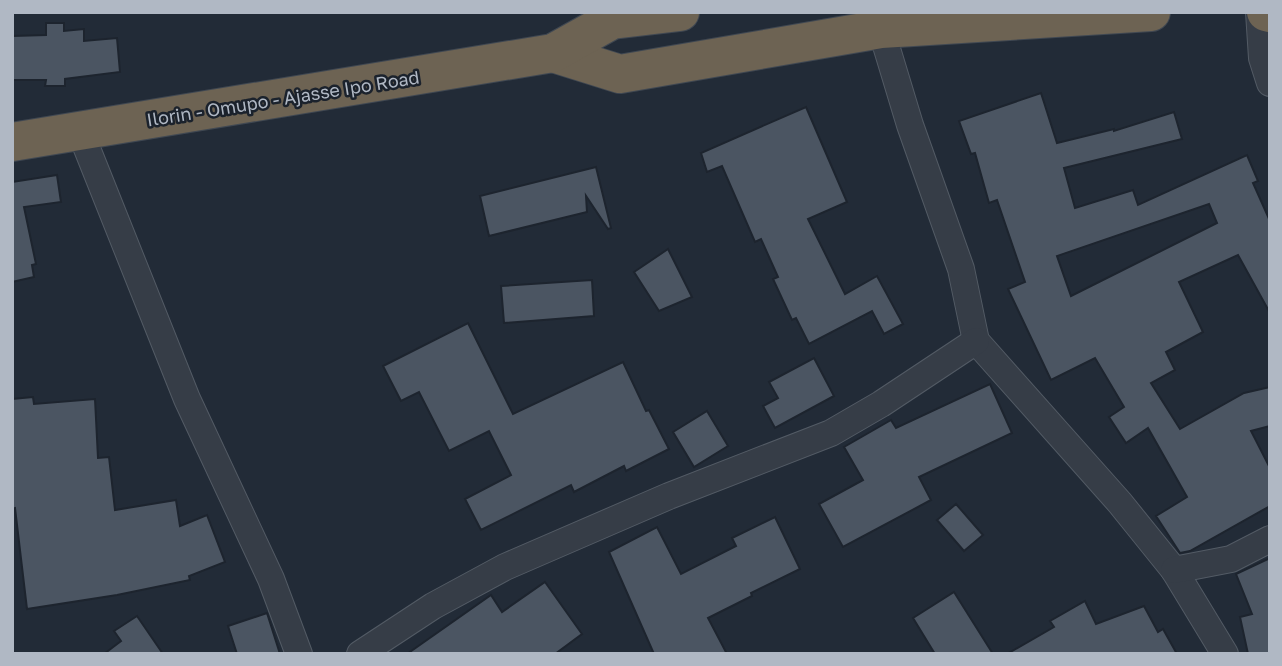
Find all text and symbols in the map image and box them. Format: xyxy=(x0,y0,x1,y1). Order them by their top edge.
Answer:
street label: Ilorin - Omupo - Ajasse Ipo Road xyxy=(145,66,421,130)

